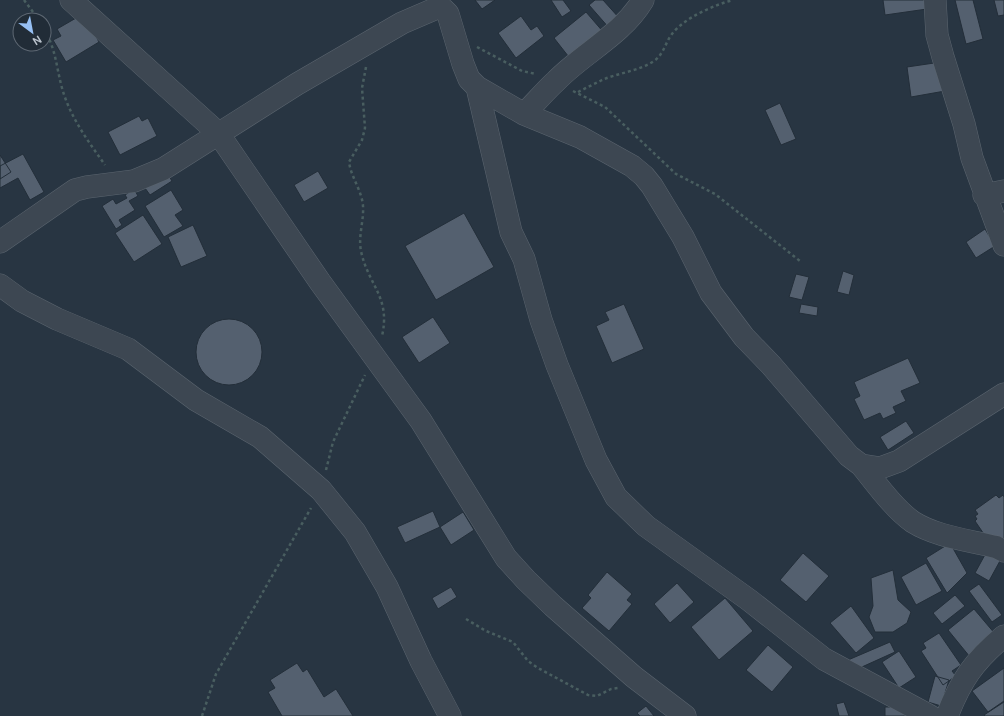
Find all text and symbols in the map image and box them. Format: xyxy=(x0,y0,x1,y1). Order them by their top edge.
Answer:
north arrow xyxy=(12,12,52,52)
text: N xyxy=(30,32,44,49)

